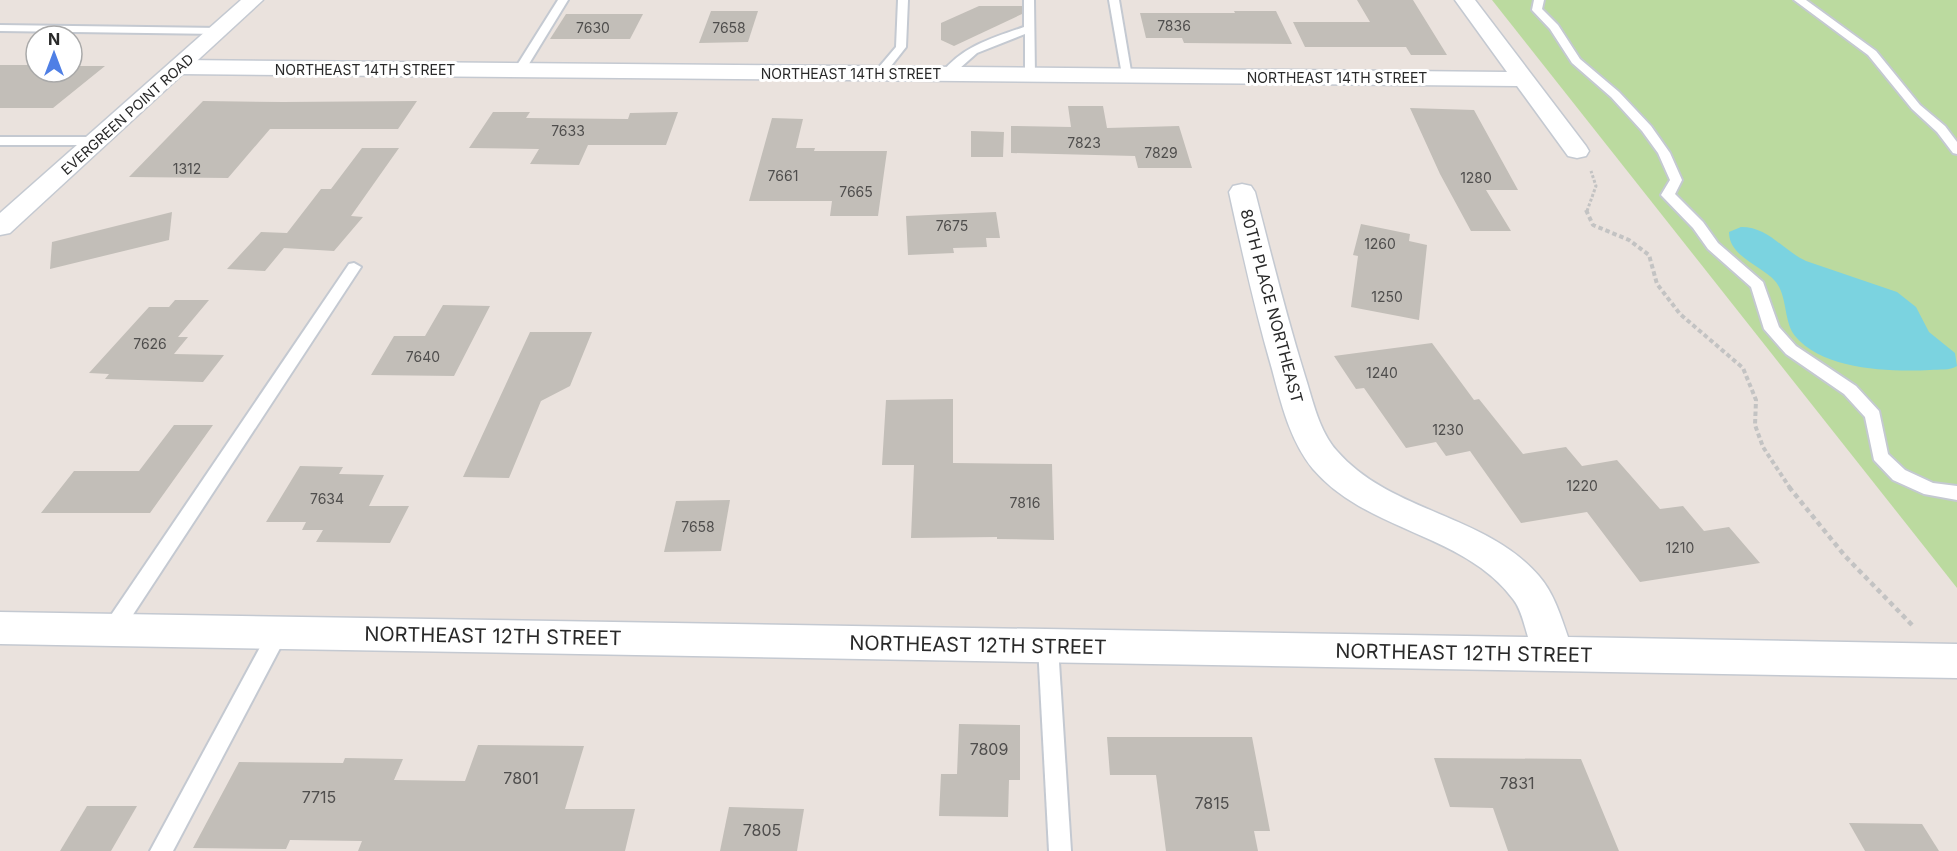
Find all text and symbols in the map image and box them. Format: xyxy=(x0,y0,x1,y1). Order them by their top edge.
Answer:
house number: 7836 xyxy=(1157,17,1191,34)
house number: 7630 xyxy=(576,19,610,36)
house number: 7658 xyxy=(712,19,746,36)
north arrow xyxy=(24,24,84,84)
text: N xyxy=(48,29,60,49)
street label: EVERGREEN POINT ROAD xyxy=(57,50,197,178)
street label: NORTHEAST 14TH STREET xyxy=(275,61,455,78)
street label: NORTHEAST 14TH STREET xyxy=(761,65,941,82)
street label: NORTHEAST 14TH STREET xyxy=(1247,69,1427,86)
house number: 7633 xyxy=(551,122,585,139)
house number: 7823 xyxy=(1067,134,1101,151)
house number: 7829 xyxy=(1144,144,1178,161)
house number: 1312 xyxy=(173,160,201,177)
house number: 7661 xyxy=(768,167,798,184)
house number: 1280 xyxy=(1460,169,1492,186)
house number: 7665 xyxy=(839,183,873,200)
street label: 80TH PLACE NORTHEAST xyxy=(1236,207,1308,405)
house number: 7675 xyxy=(936,217,968,234)
house number: 1260 xyxy=(1364,235,1396,252)
house number: 1250 xyxy=(1371,288,1403,305)
house number: 7626 xyxy=(133,335,167,352)
house number: 7640 xyxy=(406,348,440,365)
house number: 1240 xyxy=(1366,364,1398,381)
house number: 1230 xyxy=(1432,421,1464,438)
house number: 1220 xyxy=(1566,477,1598,494)
house number: 7634 xyxy=(310,490,344,507)
house number: 7816 xyxy=(1010,494,1040,511)
house number: 7658 xyxy=(681,518,715,535)
house number: 1210 xyxy=(1666,539,1694,556)
street label: NORTHEAST 12TH STREET xyxy=(364,622,622,650)
street label: NORTHEAST 12TH STREET xyxy=(849,631,1107,659)
street label: NORTHEAST 12TH STREET xyxy=(1335,639,1593,667)
house number: 7809 xyxy=(970,739,1008,759)
house number: 7801 xyxy=(503,768,539,788)
house number: 7831 xyxy=(1499,773,1535,793)
house number: 7715 xyxy=(302,787,336,807)
house number: 7815 xyxy=(1195,793,1229,813)
house number: 7805 xyxy=(743,820,781,840)

